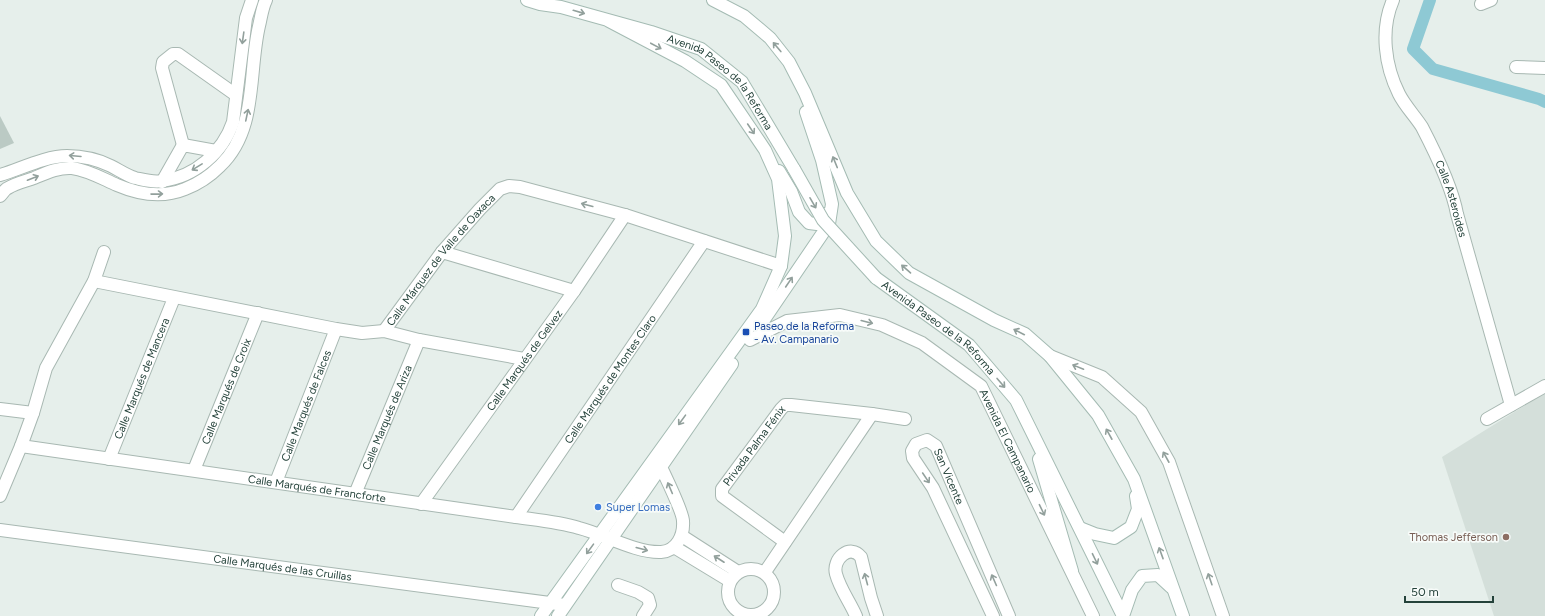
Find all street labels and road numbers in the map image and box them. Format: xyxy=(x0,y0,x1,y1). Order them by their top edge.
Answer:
street label: Avenida Paseo de la Reforma xyxy=(665,32,775,132)
street label: Calle Asteroides xyxy=(1432,158,1469,239)
street label: Calle Márquez de Valle de Oaxaca xyxy=(384,192,498,329)
street label: Avenida Paseo de la Reforma xyxy=(879,278,997,377)
street label: Calle Marqués de Gelvez xyxy=(484,308,565,414)
street label: Calle Marqués de Montes Claro xyxy=(562,312,659,446)
street label: Calle Marqués de Mancera xyxy=(112,316,172,441)
street label: Calle Marqués de Croix xyxy=(199,336,254,446)
street label: Calle Marqués de Falces xyxy=(279,348,334,463)
street label: Calle Marqués de Ariza xyxy=(360,363,415,472)
street label: Avenida El Campanario xyxy=(977,387,1038,495)
street label: Privada Palma Fénix xyxy=(721,402,789,489)
street label: San Vicente xyxy=(931,446,966,506)
street label: Calle Marqués de Francforte xyxy=(247,473,387,505)
street label: Calle Marqués de las Cruillas xyxy=(213,552,352,584)

